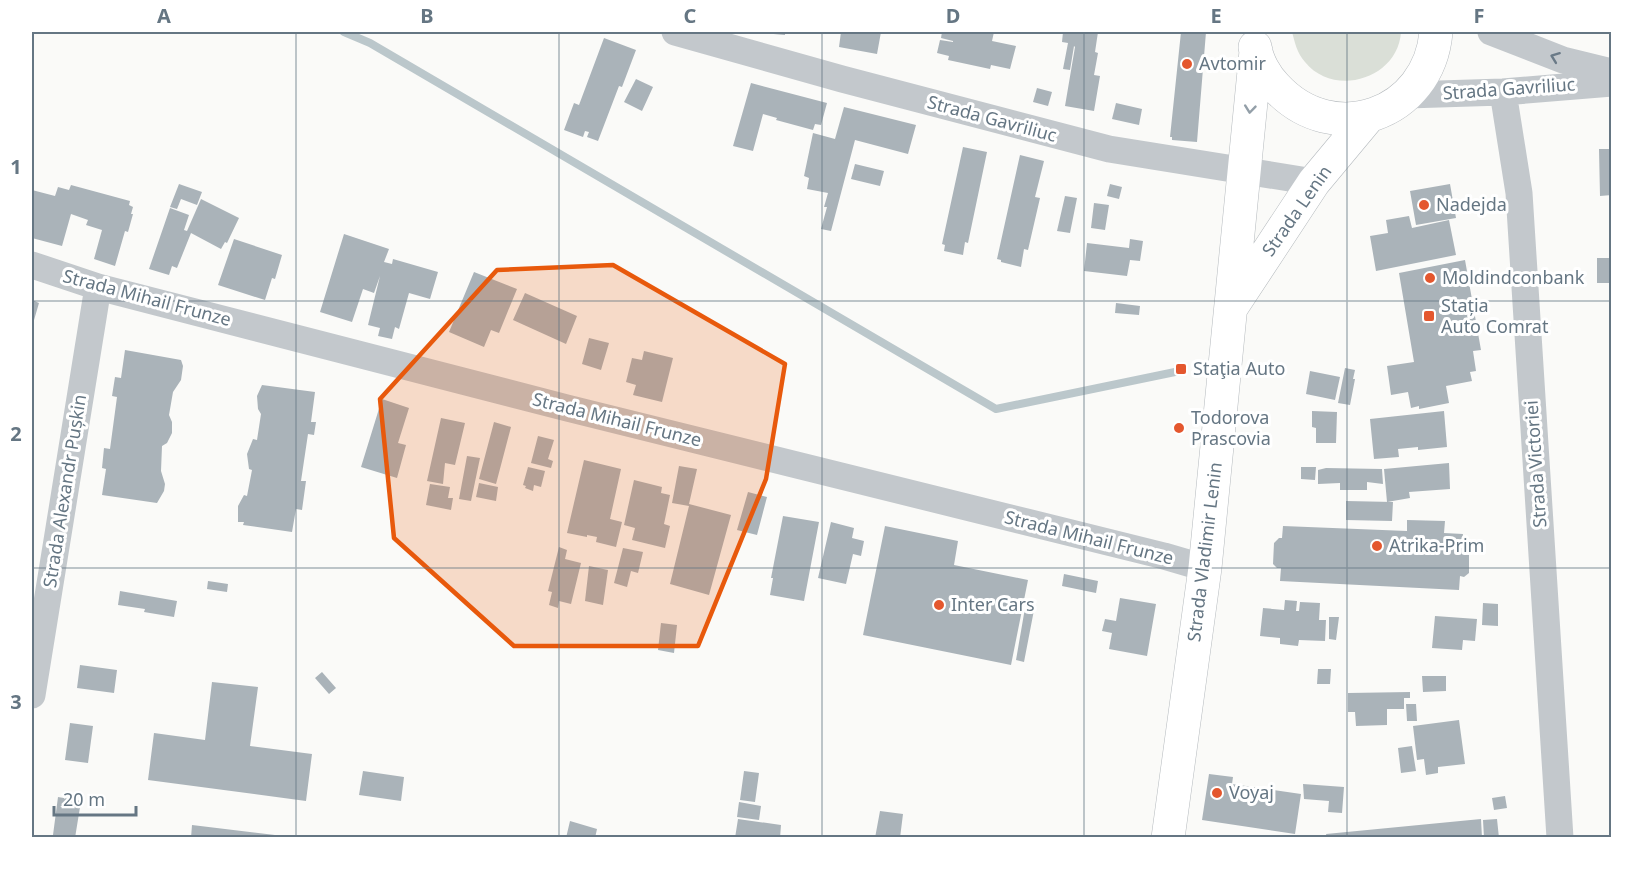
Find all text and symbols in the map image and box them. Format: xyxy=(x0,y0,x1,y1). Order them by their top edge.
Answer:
text: A xyxy=(157,2,171,29)
text: B xyxy=(420,2,434,29)
text: C xyxy=(684,2,697,29)
text: D xyxy=(946,2,960,29)
text: E xyxy=(1210,2,1222,29)
text: F xyxy=(1474,2,1484,29)
place label: Avtomir xyxy=(1199,51,1267,75)
one-way arrow xyxy=(1550,52,1561,64)
marker: Avtomir xyxy=(1180,57,1194,71)
street label: Strada Gavriliuc xyxy=(1442,71,1576,105)
street label: Strada Gavriliuc xyxy=(925,89,1060,147)
one-way arrow xyxy=(1244,105,1257,114)
text: 1 xyxy=(10,153,22,180)
street label: Strada Lenin xyxy=(1256,160,1336,261)
place label: Nadejda xyxy=(1436,192,1507,216)
marker: Nadejda xyxy=(1417,198,1431,212)
street label: Strada Mihail Frunze xyxy=(61,263,234,331)
place label: Moldindconbank xyxy=(1442,265,1585,289)
marker: Moldindconbank xyxy=(1423,271,1437,285)
place label: Stația Auto Comrat xyxy=(1441,293,1549,338)
marker: Stația Auto Comrat xyxy=(1422,309,1436,323)
place label: Staţia Auto xyxy=(1193,356,1285,380)
marker: Staţia Auto xyxy=(1174,362,1188,376)
street label: Strada Mihail Frunze xyxy=(530,386,704,452)
street label: Strada Alexandr Pușkin xyxy=(37,393,91,589)
street label: Strada Victoriei xyxy=(1519,400,1551,529)
place label: Todorova Prascovia xyxy=(1191,405,1271,450)
text: 2 xyxy=(10,420,22,447)
marker: Todorova Prascovia xyxy=(1172,421,1186,435)
street label: Strada Vladimir Lenin xyxy=(1181,461,1227,643)
street label: Strada Mihail Frunze xyxy=(1002,504,1176,570)
place label: Atrika-Prim xyxy=(1389,533,1484,557)
marker: Atrika-Prim xyxy=(1370,539,1384,553)
place label: Inter Cars xyxy=(951,592,1035,616)
marker: Inter Cars xyxy=(932,598,946,612)
text: 3 xyxy=(10,688,22,715)
scale bar xyxy=(54,779,136,817)
place label: Voyaj xyxy=(1229,780,1274,804)
marker: Voyaj xyxy=(1210,786,1224,800)
text: 20 m xyxy=(63,787,105,811)

